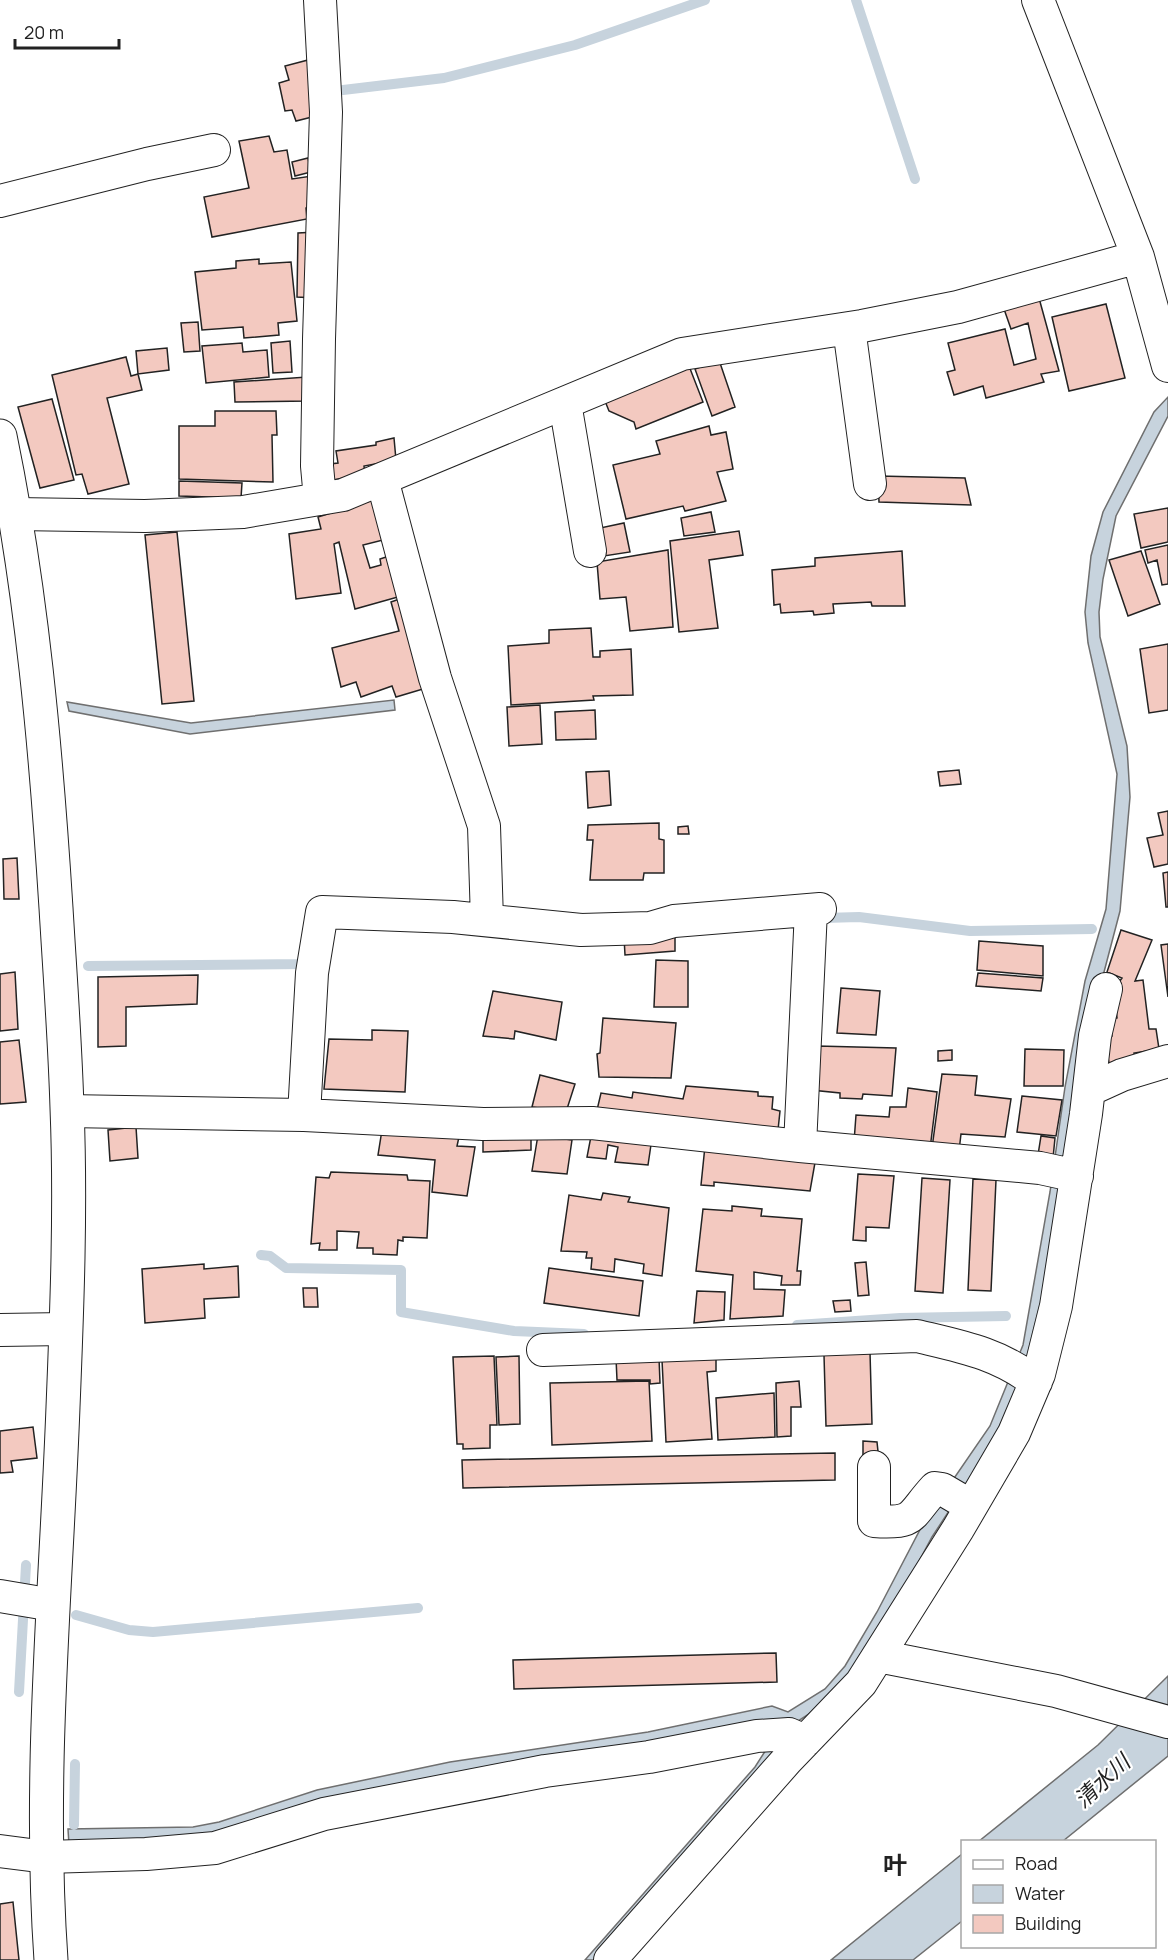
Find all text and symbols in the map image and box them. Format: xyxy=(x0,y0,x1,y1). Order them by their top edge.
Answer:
scale bar xyxy=(15,12,118,50)
text: 20 m xyxy=(24,20,64,44)
water label: 清水川 xyxy=(1068,1746,1138,1814)
legend xyxy=(961,1840,1156,1948)
district label: 叶 xyxy=(883,1848,907,1881)
text: Road xyxy=(1015,1851,1058,1875)
text: Water xyxy=(1015,1881,1065,1905)
text: Building xyxy=(1015,1911,1081,1935)

